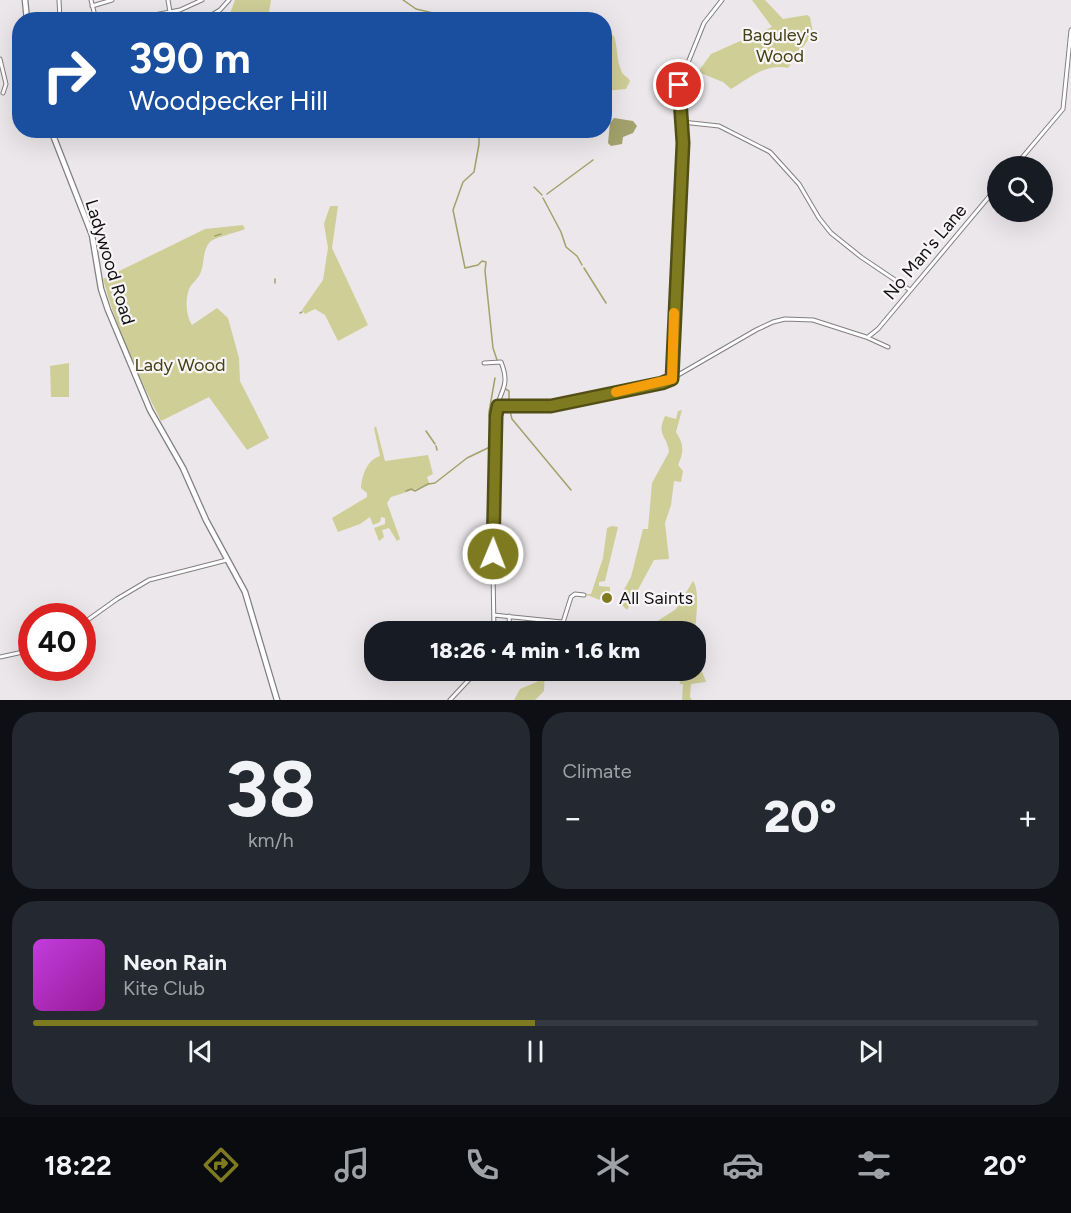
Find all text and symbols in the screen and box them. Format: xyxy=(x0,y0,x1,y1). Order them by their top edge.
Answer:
park label: Baguley's Wood xyxy=(742,24,818,67)
text: 390 m xyxy=(129,33,251,84)
icon: right xyxy=(30,36,108,114)
pin xyxy=(653,59,704,110)
icon: arrive xyxy=(662,68,695,101)
text: Woodpecker Hill xyxy=(129,84,328,117)
map controls xyxy=(987,156,1053,222)
button: search xyxy=(987,156,1053,222)
street label: Ladywood Road xyxy=(81,197,139,327)
street label: No Man's Lane xyxy=(879,200,971,304)
park label: Lady Wood xyxy=(135,354,225,376)
position arrow xyxy=(461,522,525,586)
place label: All Saints xyxy=(619,587,693,609)
marker: All Saints xyxy=(600,591,614,605)
speed limit sign: 40 xyxy=(18,603,96,681)
text: 18:26 · 4 min · 1.6 km xyxy=(430,637,640,664)
text: 38 xyxy=(225,742,316,836)
text: Climate xyxy=(563,759,632,783)
text: 20° xyxy=(764,789,837,843)
text: − xyxy=(563,798,583,837)
text: + xyxy=(1017,798,1038,837)
text: km/h xyxy=(248,828,294,852)
text: Neon Rain xyxy=(123,949,227,976)
text: Kite Club xyxy=(123,976,205,1000)
icon: previous xyxy=(184,1035,217,1068)
icon: pause xyxy=(519,1035,552,1068)
icon: next xyxy=(854,1035,887,1068)
icon: directions xyxy=(200,1144,242,1186)
icon: music xyxy=(331,1144,373,1186)
icon: phone xyxy=(461,1144,503,1186)
icon: climate xyxy=(592,1144,634,1186)
icon: car xyxy=(722,1144,764,1186)
icon: filters xyxy=(853,1144,895,1186)
text: 18:22 xyxy=(44,1149,112,1182)
text: 20° xyxy=(983,1149,1027,1182)

